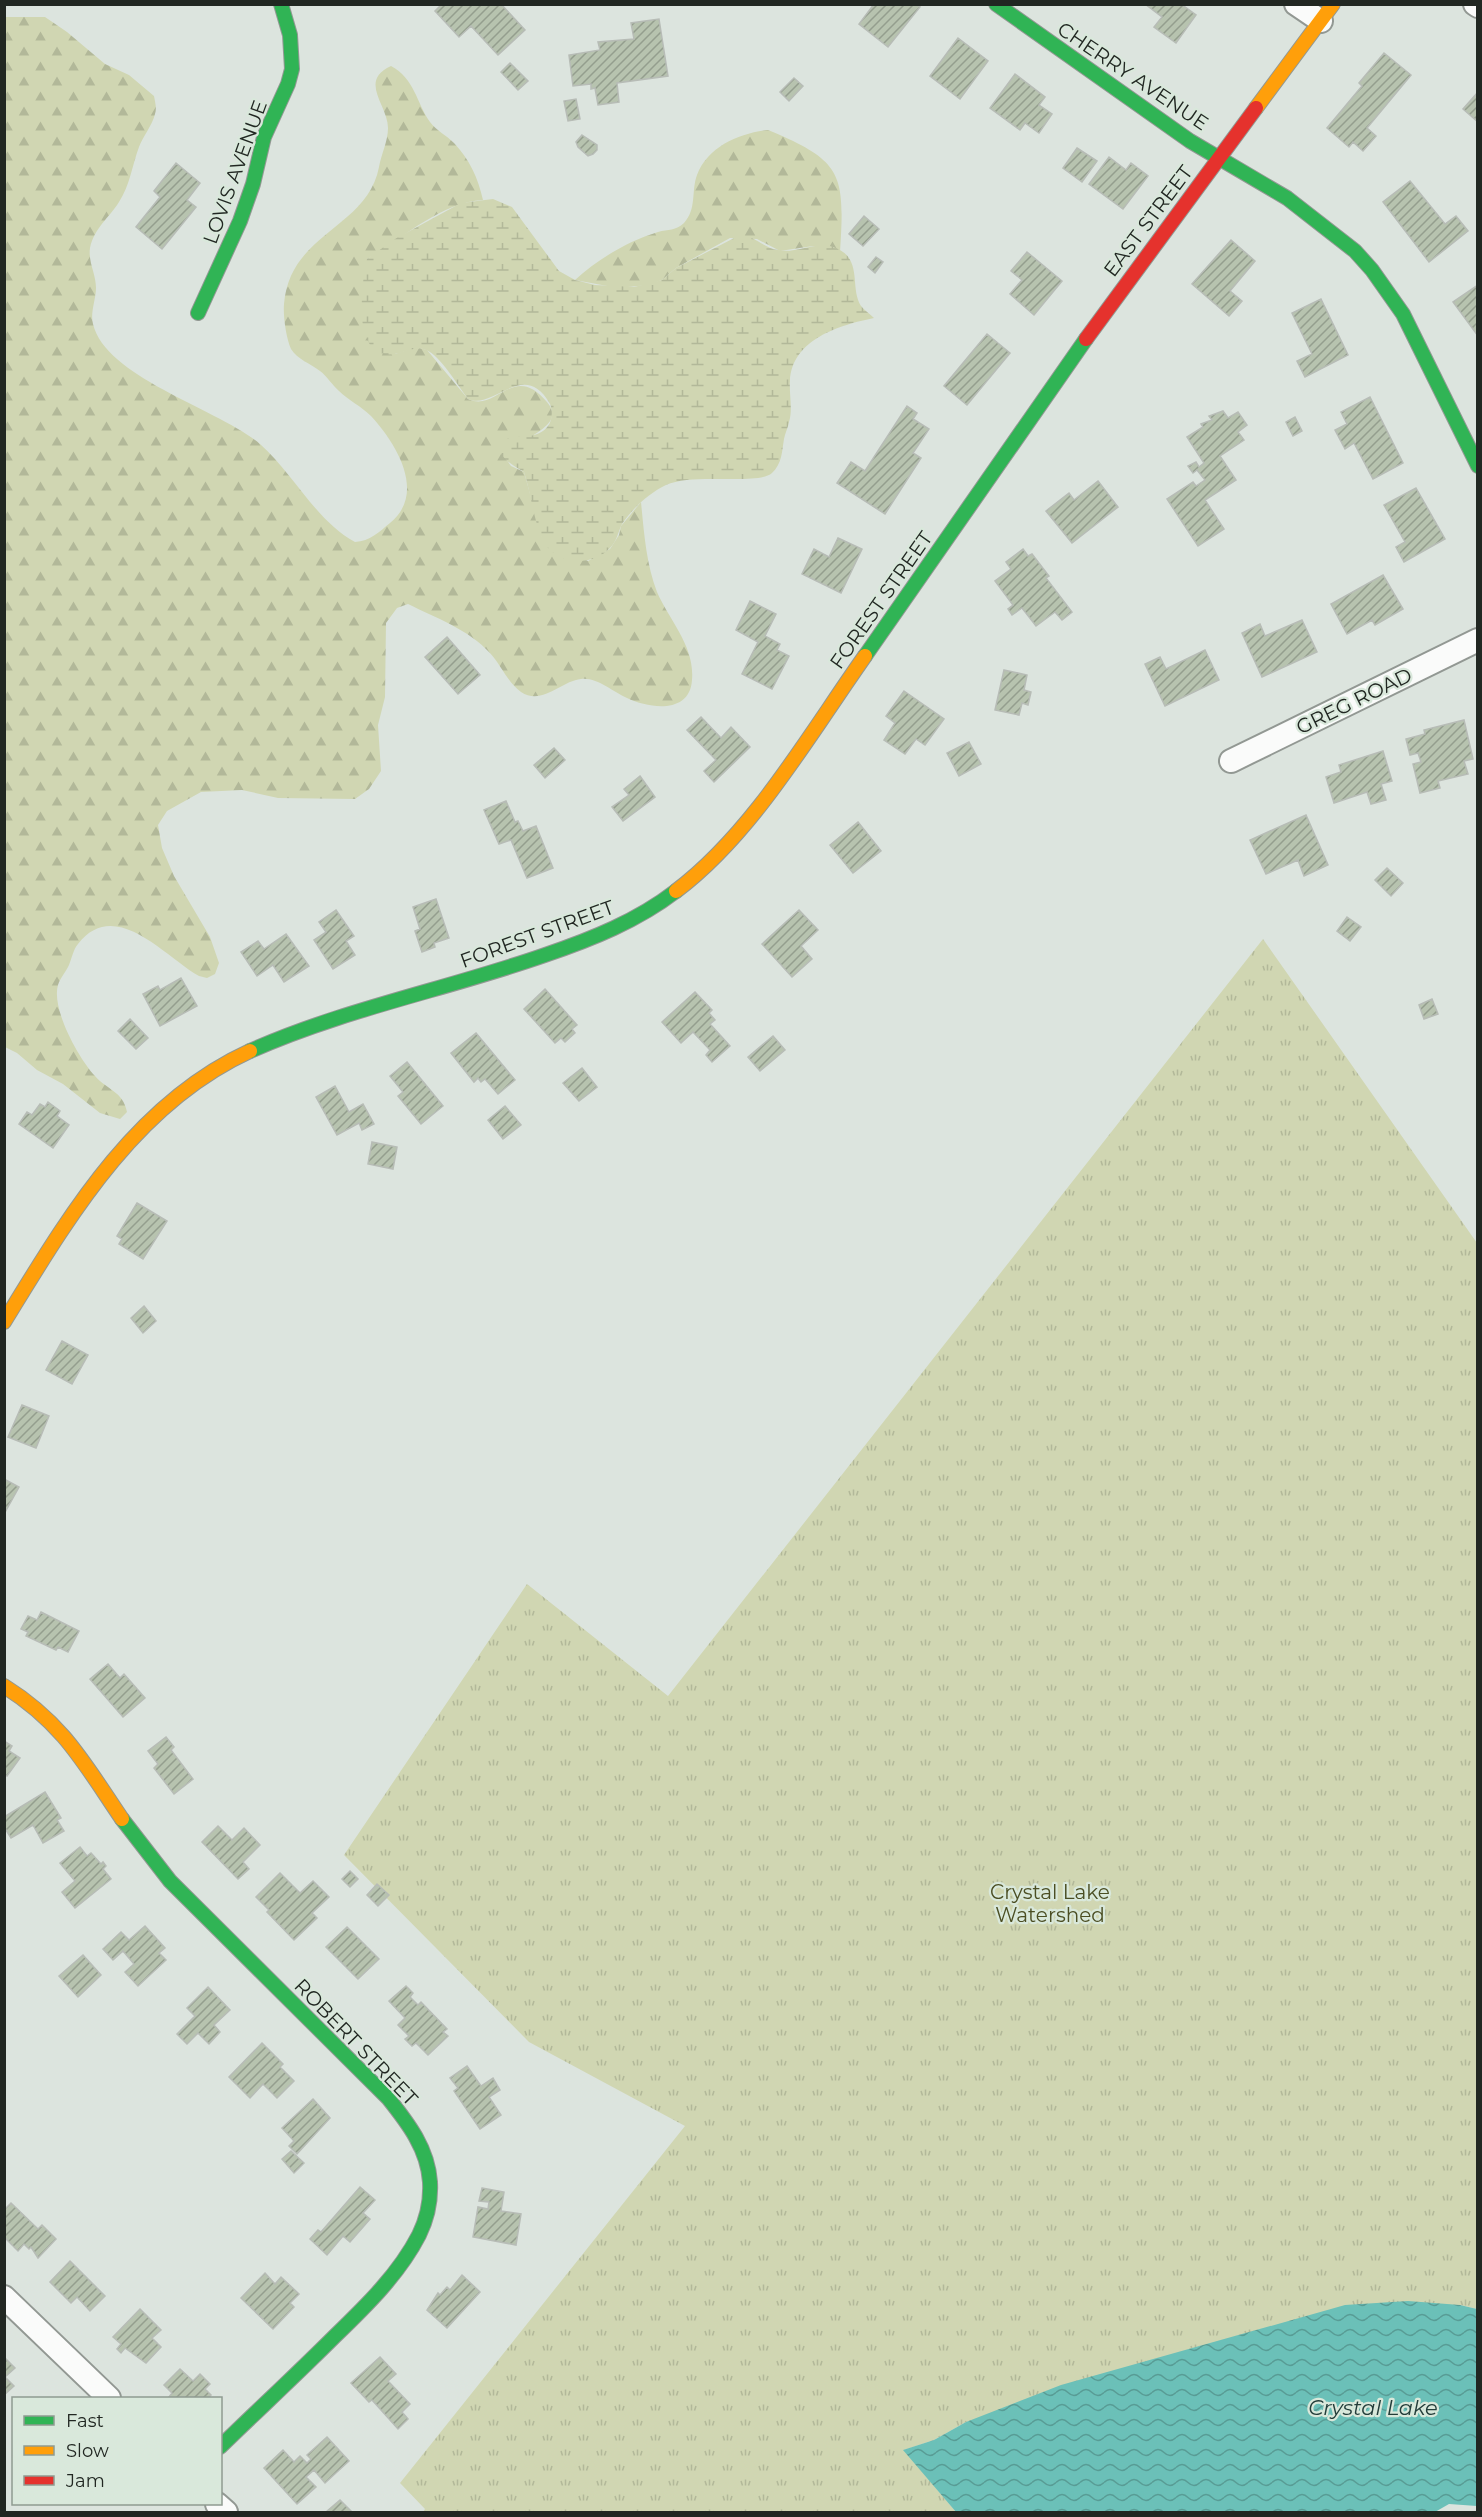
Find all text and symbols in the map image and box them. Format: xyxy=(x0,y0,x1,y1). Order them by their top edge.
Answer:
street label: CHERRY AVENUE xyxy=(1053,17,1213,135)
street label: LOVIS AVENUE xyxy=(198,97,272,247)
street label: EAST STREET xyxy=(1098,160,1198,281)
street label: FOREST STREET xyxy=(825,526,938,673)
street label: GREG ROAD xyxy=(1292,663,1416,739)
street label: FOREST STREET xyxy=(457,895,618,973)
park label: Crystal Lake Watershed xyxy=(990,1880,1110,1927)
street label: ROBERT STREET xyxy=(289,1974,423,2111)
water label: Crystal Lake xyxy=(1308,2395,1438,2420)
legend xyxy=(12,2397,222,2505)
text: Fast xyxy=(66,2410,104,2432)
text: Slow xyxy=(66,2440,109,2462)
text: Jam xyxy=(65,2470,105,2492)

